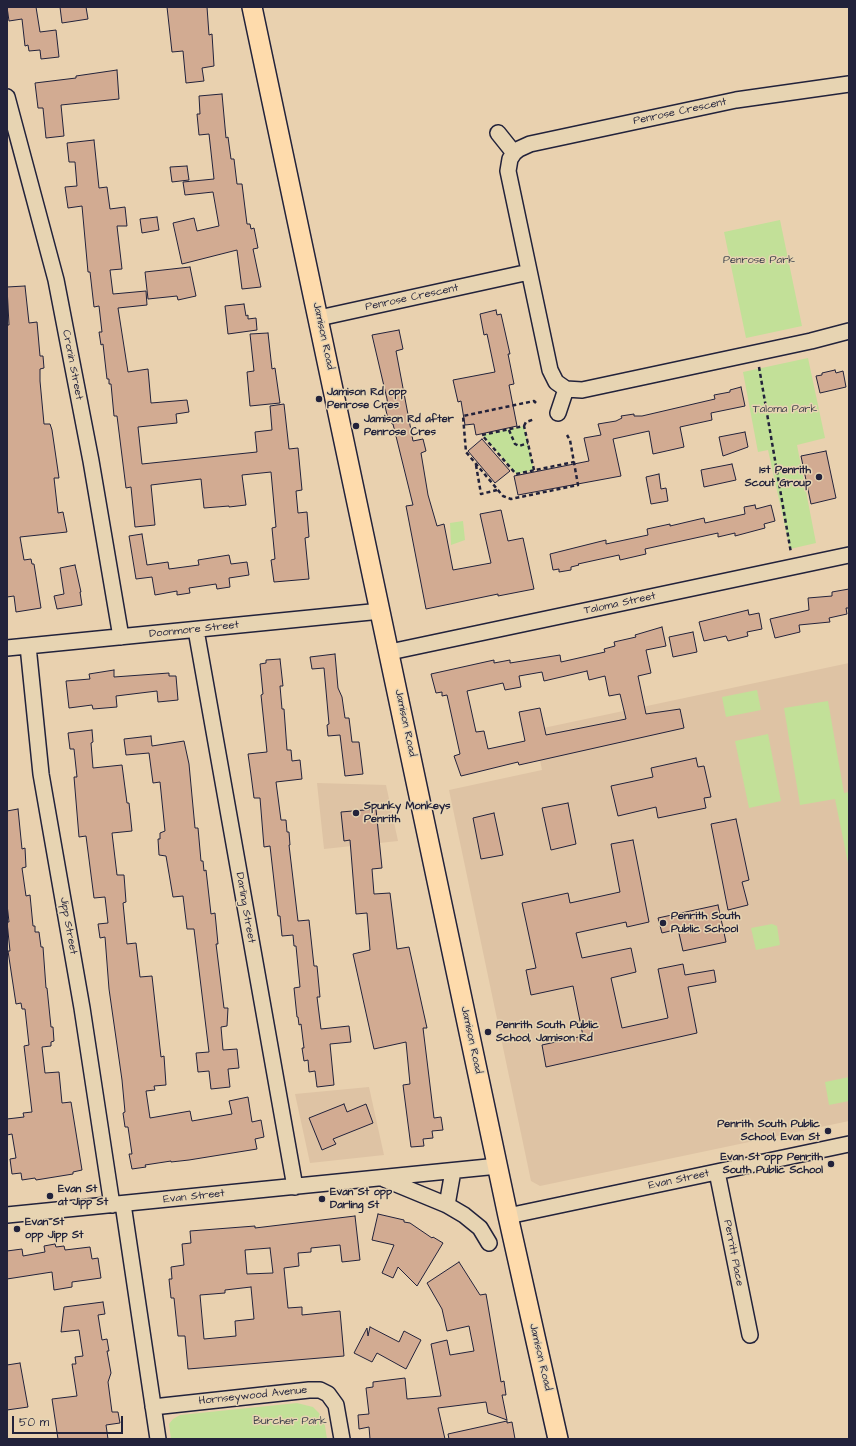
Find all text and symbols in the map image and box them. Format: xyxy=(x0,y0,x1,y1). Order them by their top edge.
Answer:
street label: Penrose Crescent xyxy=(632,96,728,128)
park label: Penrose Park xyxy=(723,254,795,268)
street label: Penrose Crescent xyxy=(364,282,460,314)
street label: Jamison Road xyxy=(309,301,337,371)
street label: Cronin Street xyxy=(59,329,85,401)
place label: Jamison Rd opp Penrose Cres xyxy=(327,386,407,412)
marker: Jamison Rd opp Penrose Cres xyxy=(314,394,324,404)
park label: Taloma Park xyxy=(753,403,817,417)
place label: Jamison Rd after Penrose Cres xyxy=(364,413,454,439)
marker: Jamison Rd after Penrose Cres xyxy=(351,421,361,431)
place label: 1st Penrith Scout Group xyxy=(745,464,811,490)
marker: 1st Penrith Scout Group xyxy=(814,472,824,482)
street label: Taloma Street xyxy=(583,590,657,618)
street label: Doonmore Street xyxy=(148,619,240,641)
street label: Jamison Road xyxy=(391,688,419,758)
place label: Spunky Monkeys Penrith xyxy=(364,800,451,826)
marker: Spunky Monkeys Penrith xyxy=(351,808,361,818)
street label: Darling Street xyxy=(232,872,258,944)
street label: Jipp Street xyxy=(56,896,80,956)
place label: Penrith South Public School xyxy=(671,910,740,936)
marker: Penrith South Public School xyxy=(658,918,668,928)
street label: Jamison Road xyxy=(457,1005,485,1075)
place label: Penrith South Public School, Jamison Rd xyxy=(496,1019,599,1045)
marker: Penrith South Public School, Jamison Rd xyxy=(483,1027,493,1037)
place label: Penrith South Public School, Evan St xyxy=(717,1118,820,1144)
marker: Penrith South Public School, Evan St xyxy=(823,1126,833,1136)
place label: Evan St opp Penrith South Public School xyxy=(720,1151,823,1177)
marker: Evan St opp Penrith South Public School xyxy=(826,1159,836,1169)
street label: Evan Street xyxy=(647,1167,711,1193)
place label: Evan St at Jipp St xyxy=(58,1183,108,1209)
place label: Evan St opp Darling St xyxy=(330,1186,392,1212)
street label: Evan Street xyxy=(163,1187,225,1207)
marker: Evan St at Jipp St xyxy=(45,1191,55,1201)
marker: Evan St opp Darling St xyxy=(317,1194,327,1204)
place label: Evan St opp Jipp St xyxy=(25,1216,83,1242)
street label: Perritt Place xyxy=(720,1219,746,1287)
marker: Evan St opp Jipp St xyxy=(12,1224,22,1234)
street label: Jamison Road xyxy=(526,1322,554,1392)
street label: Hornseywood Avenue xyxy=(198,1384,308,1408)
scale bar xyxy=(14,1408,125,1434)
text: 50 m xyxy=(19,1414,49,1431)
park label: Burcher Park xyxy=(253,1415,327,1429)

